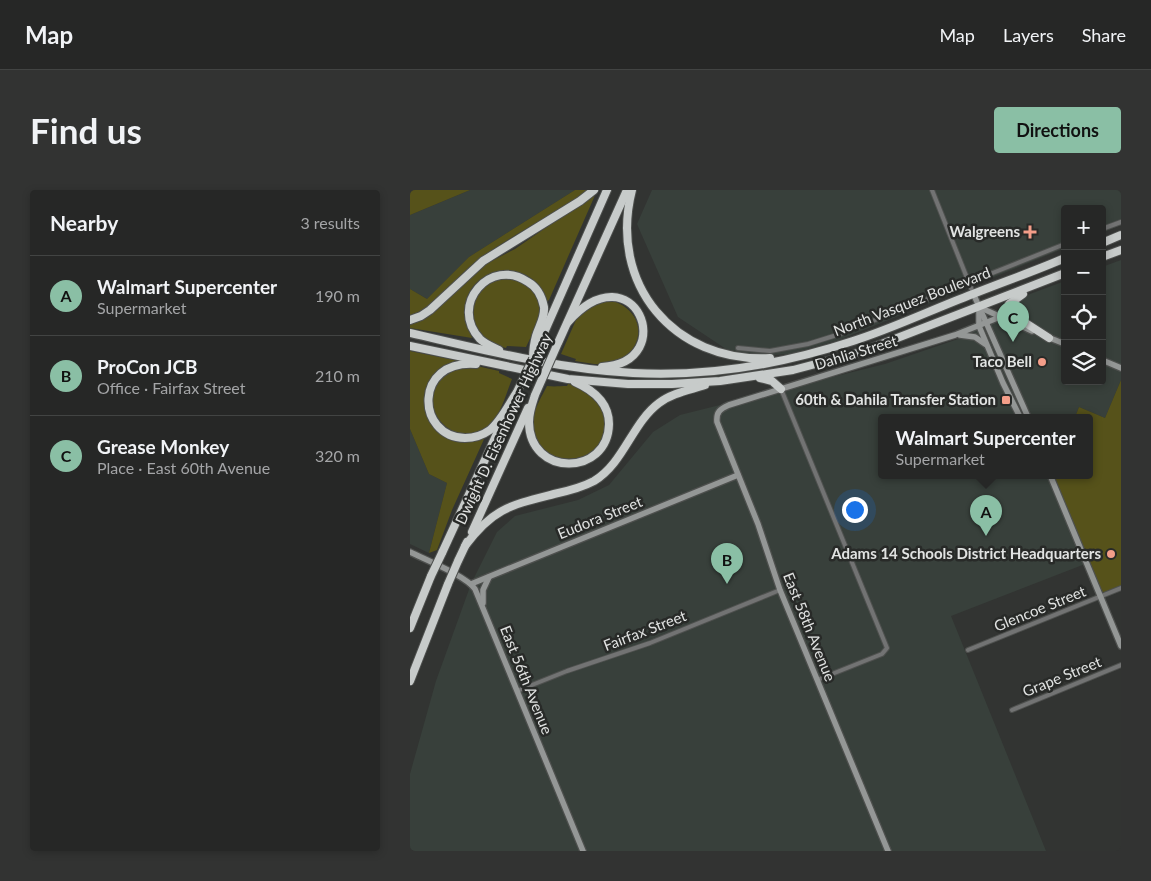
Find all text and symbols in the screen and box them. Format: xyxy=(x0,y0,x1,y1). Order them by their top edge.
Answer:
text: Map xyxy=(25,20,73,49)
text: Map xyxy=(939,24,975,46)
text: Layers xyxy=(1003,24,1054,46)
text: Share xyxy=(1082,24,1126,46)
button: Directions xyxy=(994,107,1121,153)
text: Find us xyxy=(30,109,142,151)
map controls xyxy=(1061,205,1106,385)
button: + xyxy=(1061,205,1106,250)
text: Nearby xyxy=(50,210,118,235)
text: 3 results xyxy=(300,213,360,232)
place label: Walgreens xyxy=(949,222,1020,240)
marker: Walgreens xyxy=(1024,226,1036,238)
button: − xyxy=(1061,250,1106,295)
street label: North Vasquez Boulevard xyxy=(831,263,993,339)
text: Walmart Supercenter xyxy=(97,275,277,298)
text: A xyxy=(60,286,72,305)
text: 190 m xyxy=(315,286,360,305)
button: locate xyxy=(1061,295,1106,340)
text: Supermarket xyxy=(97,298,186,317)
pin: C xyxy=(997,301,1029,342)
street label: Dwight D. Eisenhower Highway xyxy=(451,330,555,527)
street label: Dahlia Street xyxy=(812,331,900,373)
button: layers xyxy=(1061,340,1106,385)
place label: Taco Bell xyxy=(972,352,1032,370)
text: ProCon JCB xyxy=(97,355,198,378)
marker: Taco Bell xyxy=(1036,356,1048,368)
text: B xyxy=(61,366,71,385)
text: 210 m xyxy=(315,366,360,385)
text: Office · Fairfax Street xyxy=(97,378,245,397)
place label: 60th & Dahila Transfer Station xyxy=(795,390,996,408)
marker: 60th & Dahila Transfer Station xyxy=(1000,394,1012,406)
popup xyxy=(878,414,1093,479)
text: Walmart Supercenter xyxy=(895,426,1076,449)
text: Grease Monkey xyxy=(97,435,229,458)
text: C xyxy=(61,446,71,465)
text: 320 m xyxy=(315,446,360,465)
text: Supermarket xyxy=(895,449,985,468)
text: Place · East 60th Avenue xyxy=(97,458,270,477)
street label: Eudora Street xyxy=(555,492,645,542)
pin: A xyxy=(970,495,1002,536)
your location xyxy=(842,497,868,523)
pin: B xyxy=(711,543,743,584)
place label: Adams 14 Schools District Headquarters xyxy=(830,544,1101,562)
marker: Adams 14 Schools District Headquarters xyxy=(1105,548,1117,560)
street label: East 58th Avenue xyxy=(780,570,840,684)
street label: Glencoe Street xyxy=(991,581,1089,635)
street label: Fairfax Street xyxy=(601,606,689,654)
street label: East 56th Avenue xyxy=(497,623,557,737)
street label: Grape Street xyxy=(1020,652,1104,700)

